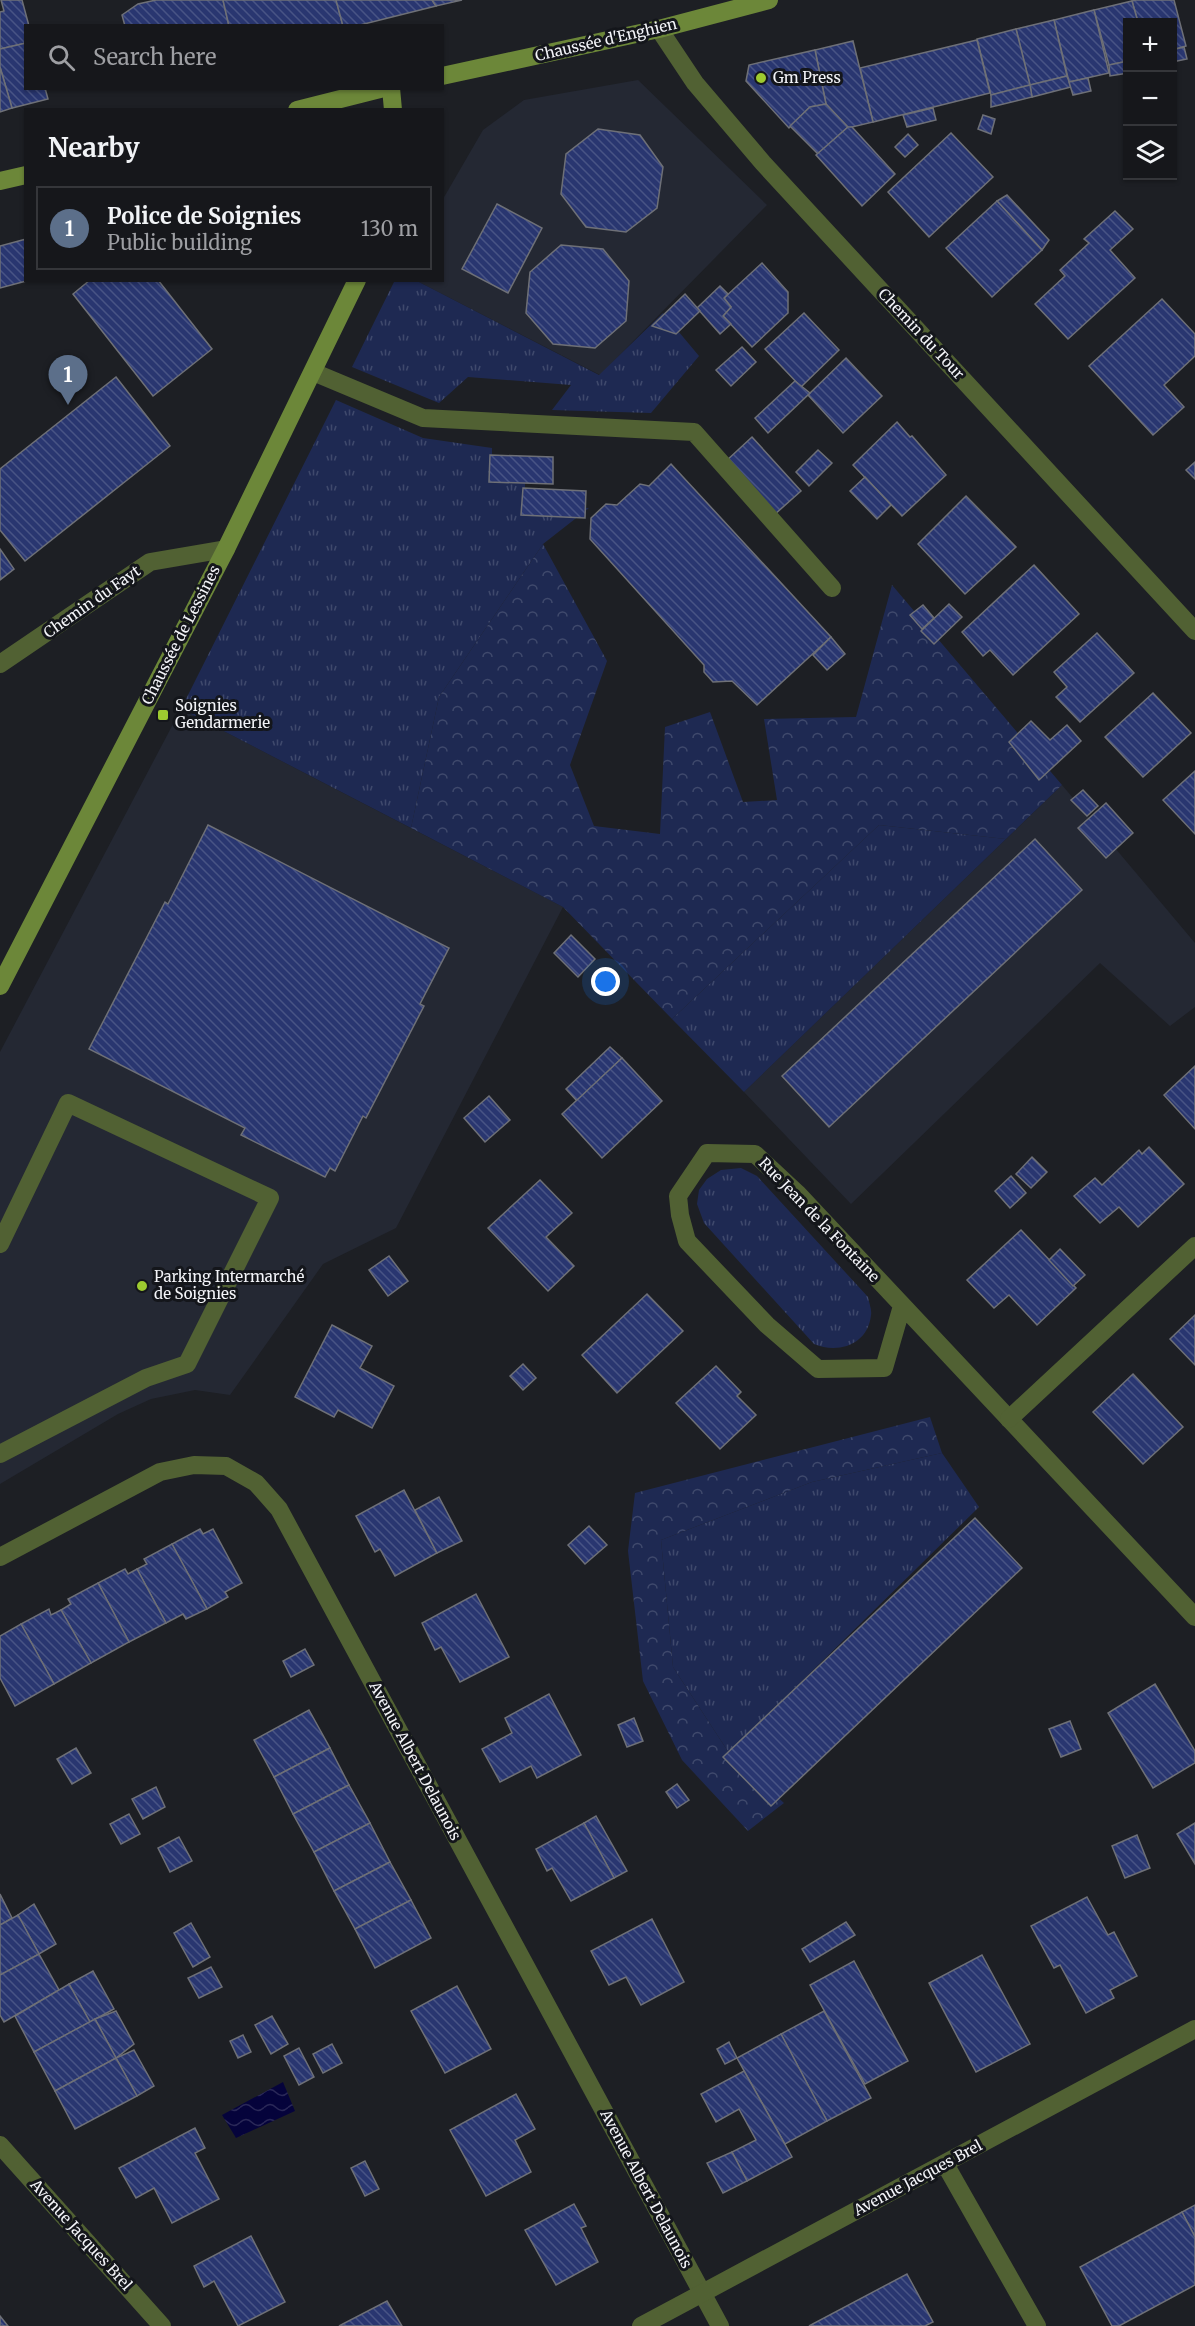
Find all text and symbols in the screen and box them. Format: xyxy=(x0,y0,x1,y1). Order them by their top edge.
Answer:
street label: Chaussée d'Enghien xyxy=(533,14,679,65)
map controls xyxy=(1123,18,1177,180)
button: + xyxy=(1123,18,1177,72)
search box xyxy=(24,24,444,90)
icon: search xyxy=(45,41,78,74)
text: Search here xyxy=(93,43,216,71)
place label: Gm Press xyxy=(773,68,841,87)
marker: Gm Press xyxy=(754,71,768,85)
button: − xyxy=(1123,72,1177,126)
button: layers xyxy=(1123,126,1177,180)
text: Nearby xyxy=(48,131,140,164)
text: Police de Soignies xyxy=(107,202,301,230)
text: 1 xyxy=(65,216,74,241)
text: 130 m xyxy=(361,216,418,241)
text: Public building xyxy=(107,230,252,255)
street label: Chemin du Tour xyxy=(874,284,969,383)
pin: 1 xyxy=(48,356,88,405)
street label: Chemin du Fayt xyxy=(40,561,144,642)
street label: Chaussée de Lessines xyxy=(137,562,224,708)
place label: Soignies Gendarmerie xyxy=(175,696,270,732)
marker: Soignies Gendarmerie xyxy=(156,708,170,722)
your location xyxy=(591,967,620,996)
street label: Rue Jean de la Fontaine xyxy=(755,1153,884,1286)
place label: Parking Intermarché de Soignies xyxy=(154,1267,304,1303)
marker: Parking Intermarché de Soignies xyxy=(135,1279,149,1293)
street label: Avenue Albert Delaunois xyxy=(365,1677,465,1843)
street label: Avenue Albert Delaunois xyxy=(596,2105,696,2271)
street label: Avenue Jacques Brel xyxy=(849,2136,986,2220)
street label: Avenue Jacques Brel xyxy=(26,2175,136,2294)

